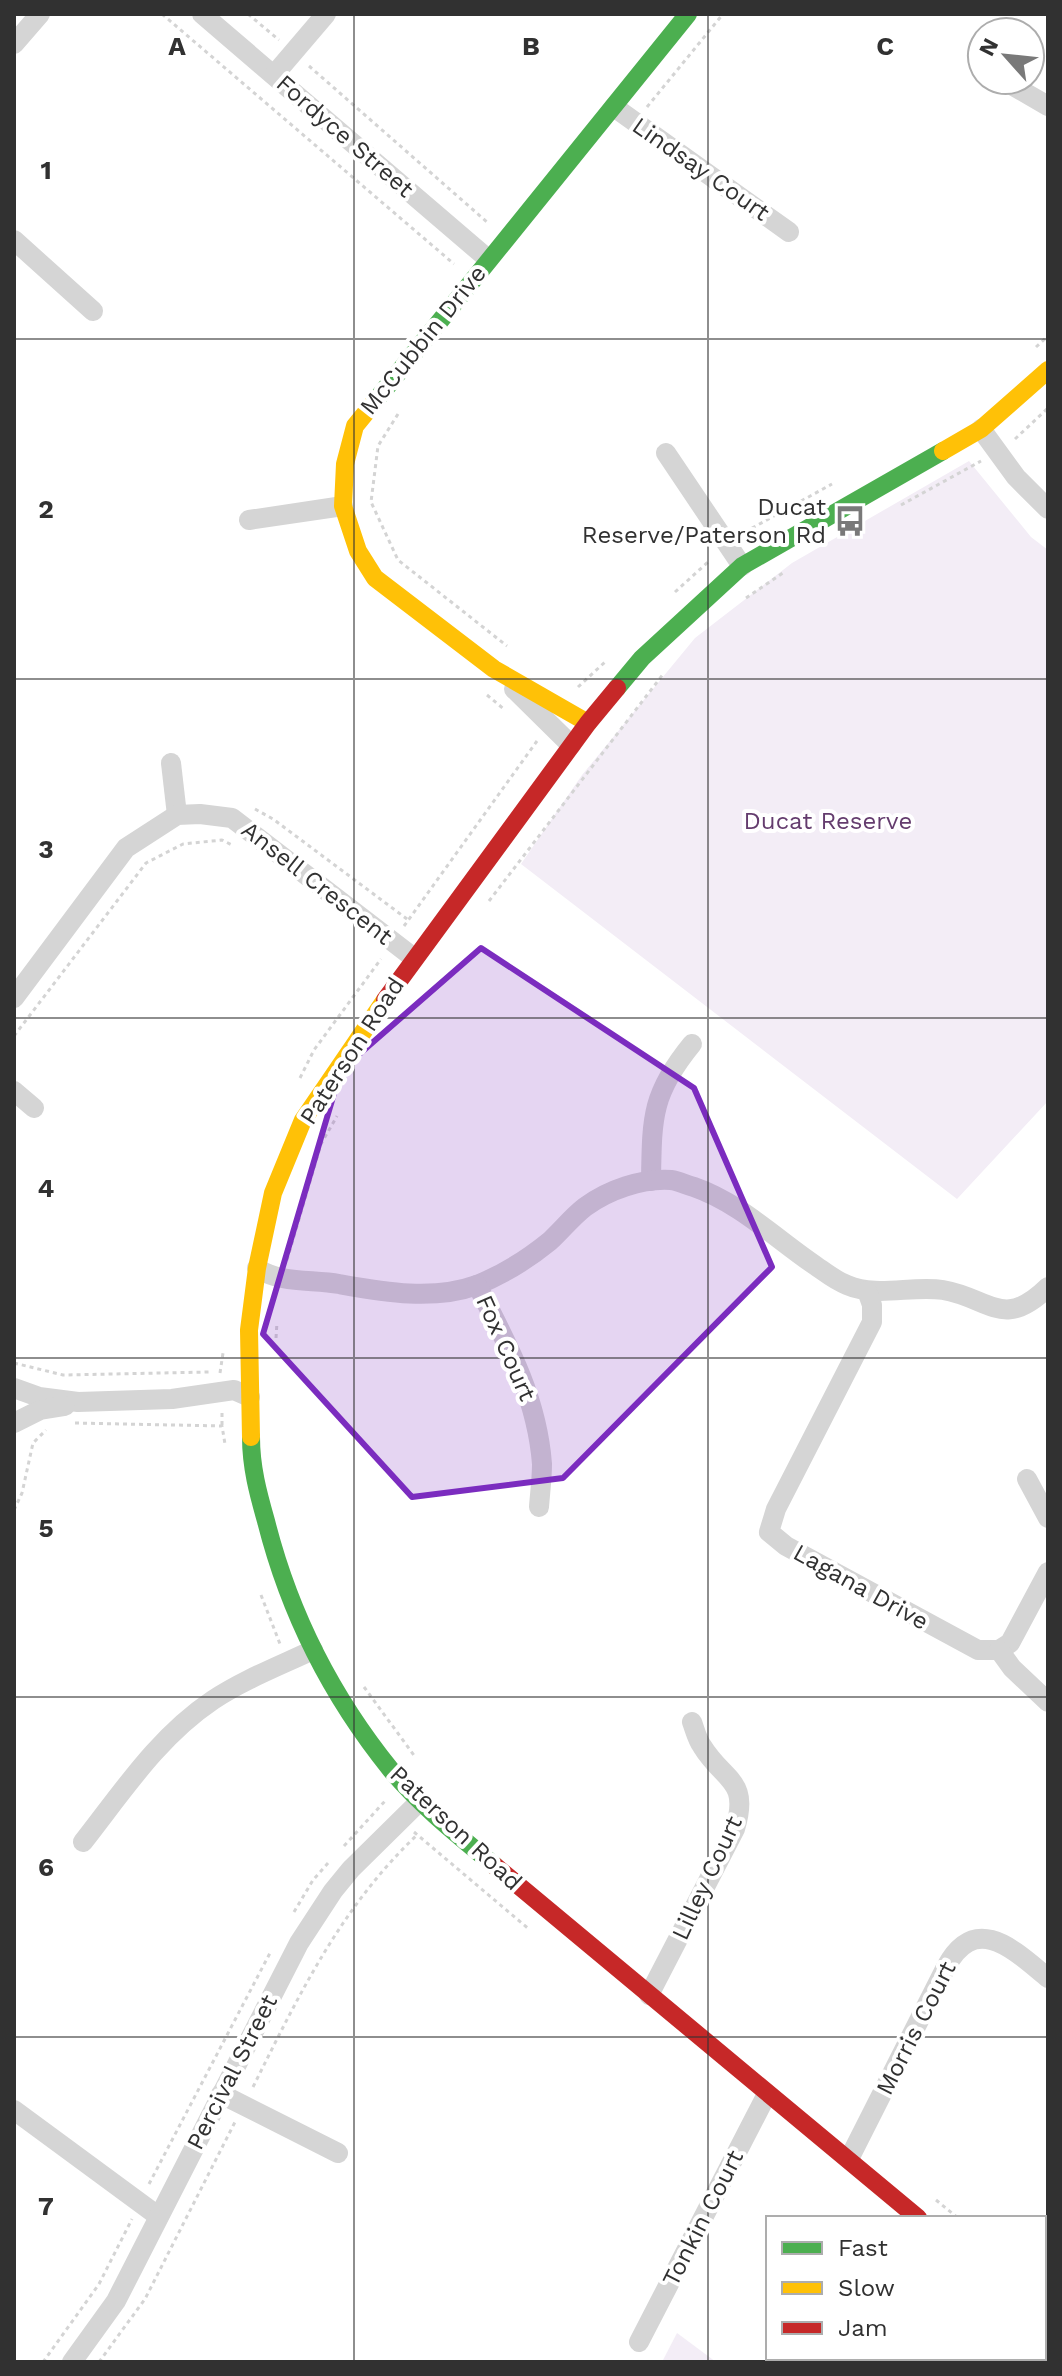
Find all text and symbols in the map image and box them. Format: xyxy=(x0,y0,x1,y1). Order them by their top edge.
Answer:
north arrow xyxy=(966,16,1046,96)
text: A xyxy=(168,31,186,61)
text: B xyxy=(522,31,540,61)
text: C xyxy=(876,31,894,61)
text: N xyxy=(974,34,1003,60)
street label: Fordyce Street xyxy=(271,69,419,203)
street label: Lindsay Court xyxy=(627,111,775,227)
text: 1 xyxy=(40,155,52,185)
street label: McCubbin Drive xyxy=(354,260,492,420)
place label: Ducat Reserve/Paterson Rd xyxy=(582,493,826,549)
text: 2 xyxy=(38,494,54,524)
bus stop icon: Ducat Reserve/Paterson Rd xyxy=(833,504,867,538)
park label: Ducat Reserve xyxy=(744,807,912,835)
street label: Ansell Crescent xyxy=(236,815,398,951)
text: 3 xyxy=(38,834,54,864)
street label: Paterson Road xyxy=(294,972,410,1130)
text: 4 xyxy=(38,1173,55,1203)
street label: Fox Court xyxy=(470,1291,542,1405)
text: 5 xyxy=(38,1513,54,1543)
street label: Lagana Drive xyxy=(789,1538,933,1636)
street label: Paterson Road xyxy=(384,1760,528,1896)
street label: Lilley Court xyxy=(666,1812,748,1944)
text: 6 xyxy=(38,1852,54,1882)
street label: Morris Court xyxy=(870,1956,962,2100)
street label: Percival Street xyxy=(181,1990,283,2154)
street label: Tonkin Court xyxy=(657,2145,749,2291)
text: 7 xyxy=(38,2191,54,2221)
legend xyxy=(766,2216,1046,2360)
text: Fast xyxy=(838,2234,888,2262)
text: Slow xyxy=(838,2274,895,2302)
text: Jam xyxy=(838,2314,888,2342)

